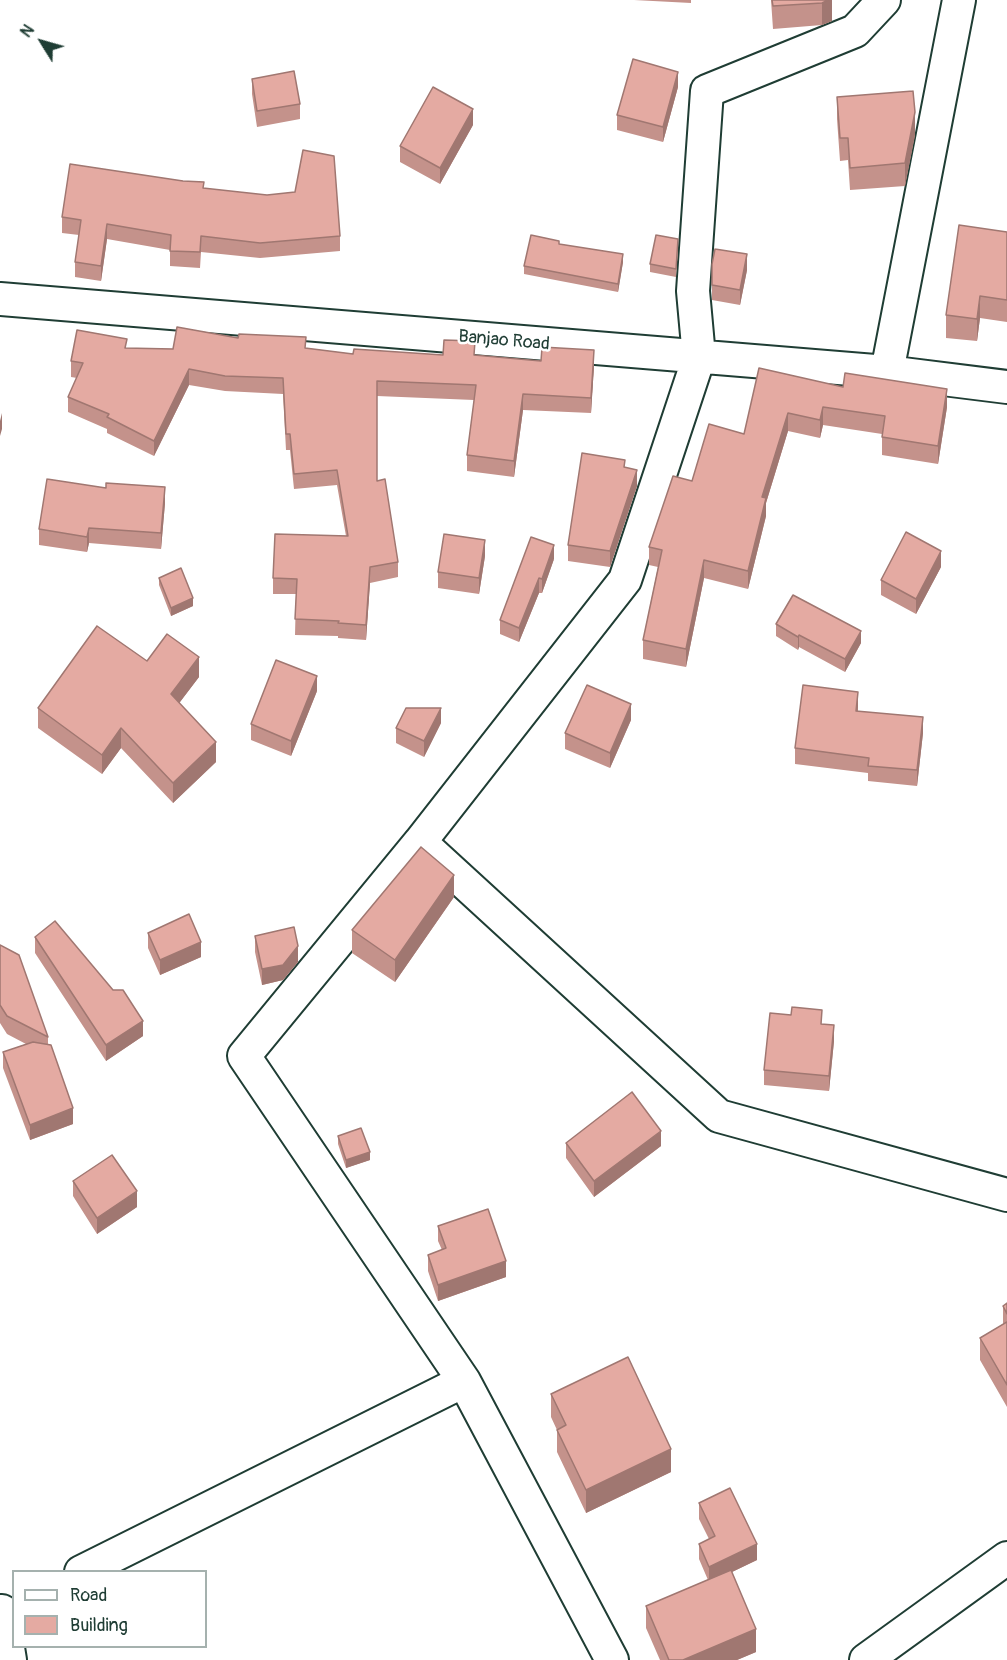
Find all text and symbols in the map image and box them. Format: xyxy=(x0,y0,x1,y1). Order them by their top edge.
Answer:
north arrow xyxy=(12,12,72,72)
text: N xyxy=(16,21,39,42)
street label: Banjao Road xyxy=(457,326,551,356)
legend xyxy=(12,1570,207,1648)
text: Road xyxy=(70,1584,107,1607)
text: Building xyxy=(70,1614,128,1637)

